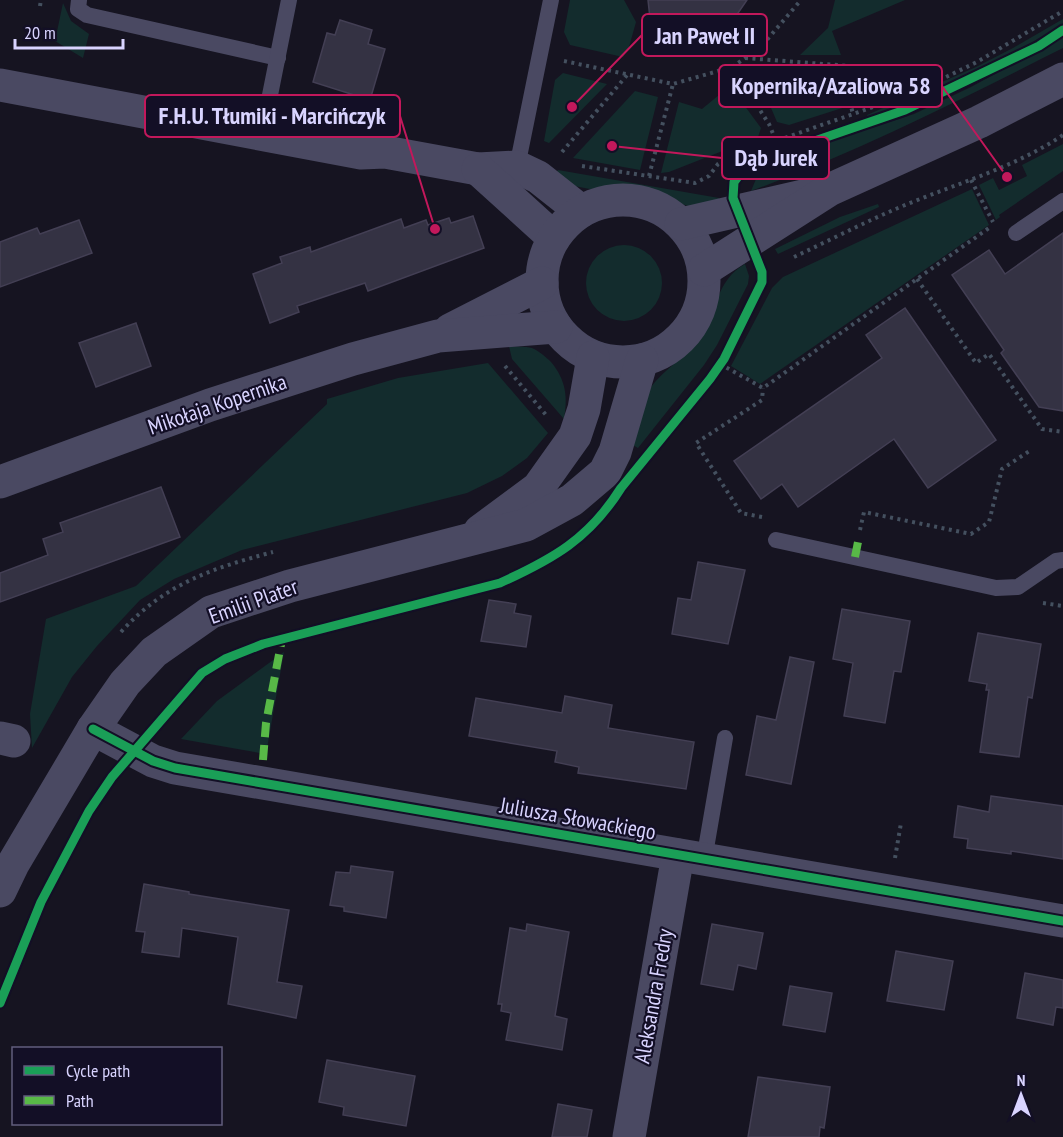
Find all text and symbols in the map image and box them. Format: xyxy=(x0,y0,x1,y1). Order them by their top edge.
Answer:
scale bar xyxy=(15,12,123,50)
callout: Jan Paweł II xyxy=(642,14,767,56)
text: Jan Paweł II xyxy=(654,20,755,51)
text: 20 m xyxy=(24,21,56,44)
callout: Kopernika/Azaliowa 58 xyxy=(719,65,942,107)
text: Kopernika/Azaliowa 58 xyxy=(731,70,931,101)
callout: F.H.U. Tłumiki - Marcińczyk xyxy=(145,95,400,137)
text: F.H.U. Tłumiki - Marcińczyk xyxy=(158,100,386,131)
callout: Dąb Jurek xyxy=(722,137,829,179)
text: Dąb Jurek xyxy=(734,142,818,173)
street label: Mikołaja Kopernika xyxy=(144,367,290,441)
street label: Emilii Plater xyxy=(205,572,301,630)
street label: Juliusza Słowackiego xyxy=(497,790,658,845)
street label: Aleksandra Fredry xyxy=(627,926,679,1065)
legend xyxy=(12,1047,222,1125)
text: Cycle path xyxy=(66,1059,130,1082)
north arrow xyxy=(991,1065,1051,1125)
text: N xyxy=(1017,1070,1025,1090)
text: Path xyxy=(66,1089,94,1112)

